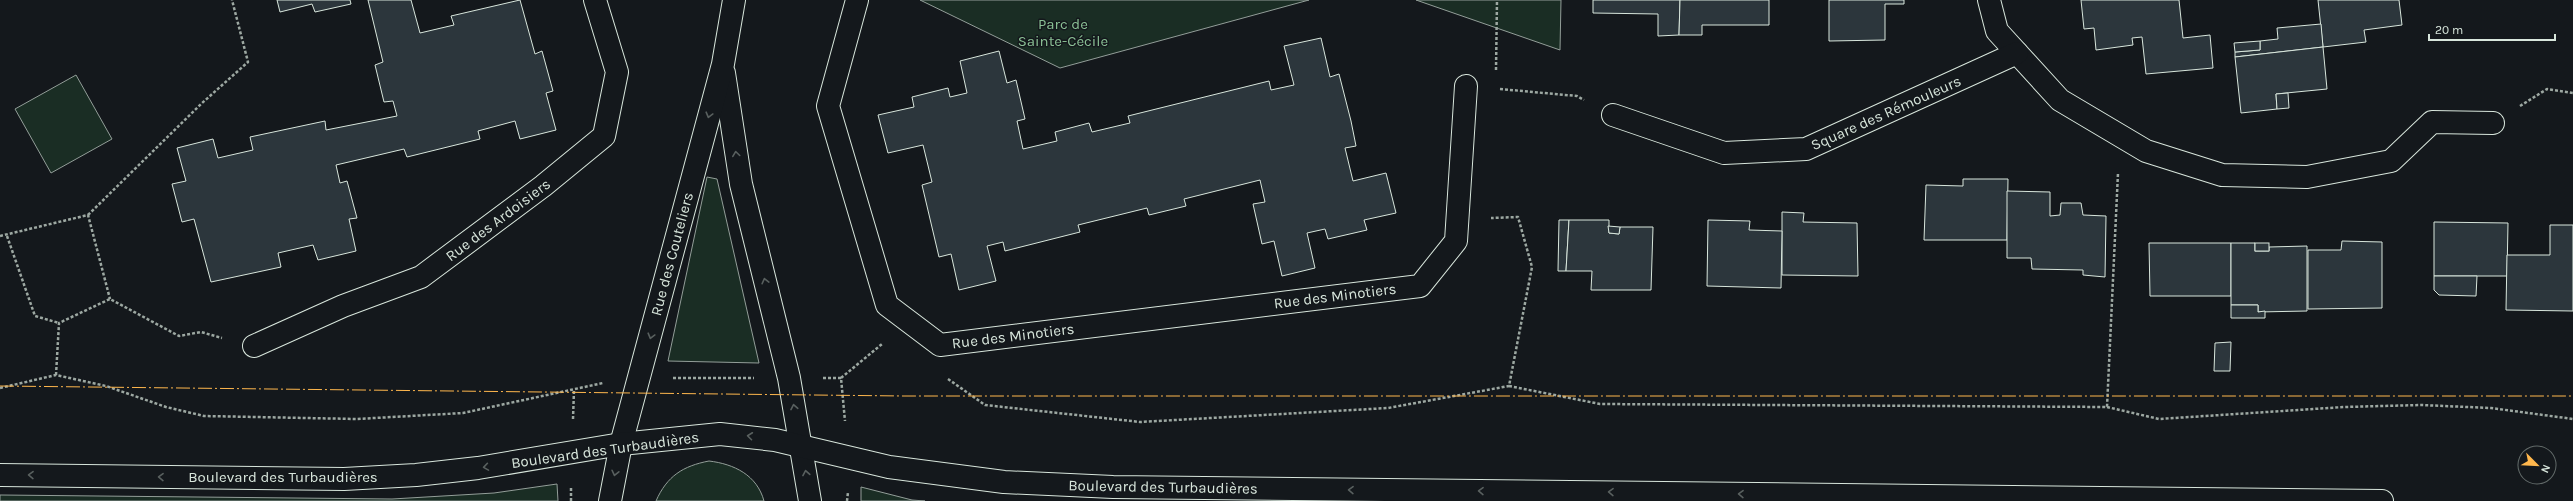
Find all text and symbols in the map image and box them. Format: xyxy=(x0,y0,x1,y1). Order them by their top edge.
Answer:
park label: Parc de Sainte-Cécile xyxy=(1018,15,1108,50)
scale bar xyxy=(2429,16,2555,42)
text: 20 m xyxy=(2435,23,2463,37)
street label: Square des Rémouleurs xyxy=(1808,72,1964,154)
one-way arrow xyxy=(706,112,714,119)
one-way arrow xyxy=(732,151,741,157)
street label: Rue des Ardoisiers xyxy=(442,175,554,265)
street label: Rue des Couteliers xyxy=(647,190,697,318)
one-way arrow xyxy=(761,277,769,284)
street label: Rue des Minotiers xyxy=(1273,280,1397,312)
street label: Rue des Minotiers xyxy=(951,320,1075,352)
one-way arrow xyxy=(647,332,655,339)
one-way arrow xyxy=(791,404,799,410)
street label: Boulevard des Turbaudières xyxy=(510,428,700,472)
one-way arrow xyxy=(747,432,753,441)
north arrow xyxy=(2517,445,2557,485)
one-way arrow xyxy=(483,462,489,471)
text: N xyxy=(2538,463,2553,475)
street label: Boulevard des Turbaudières xyxy=(188,468,378,486)
one-way arrow xyxy=(611,469,619,476)
one-way arrow xyxy=(803,470,811,476)
one-way arrow xyxy=(28,471,34,480)
one-way arrow xyxy=(158,473,164,481)
street label: Boulevard des Turbaudières xyxy=(1068,476,1258,498)
one-way arrow xyxy=(1348,486,1354,494)
one-way arrow xyxy=(1478,487,1484,495)
one-way arrow xyxy=(1608,488,1614,497)
one-way arrow xyxy=(1738,490,1744,498)

